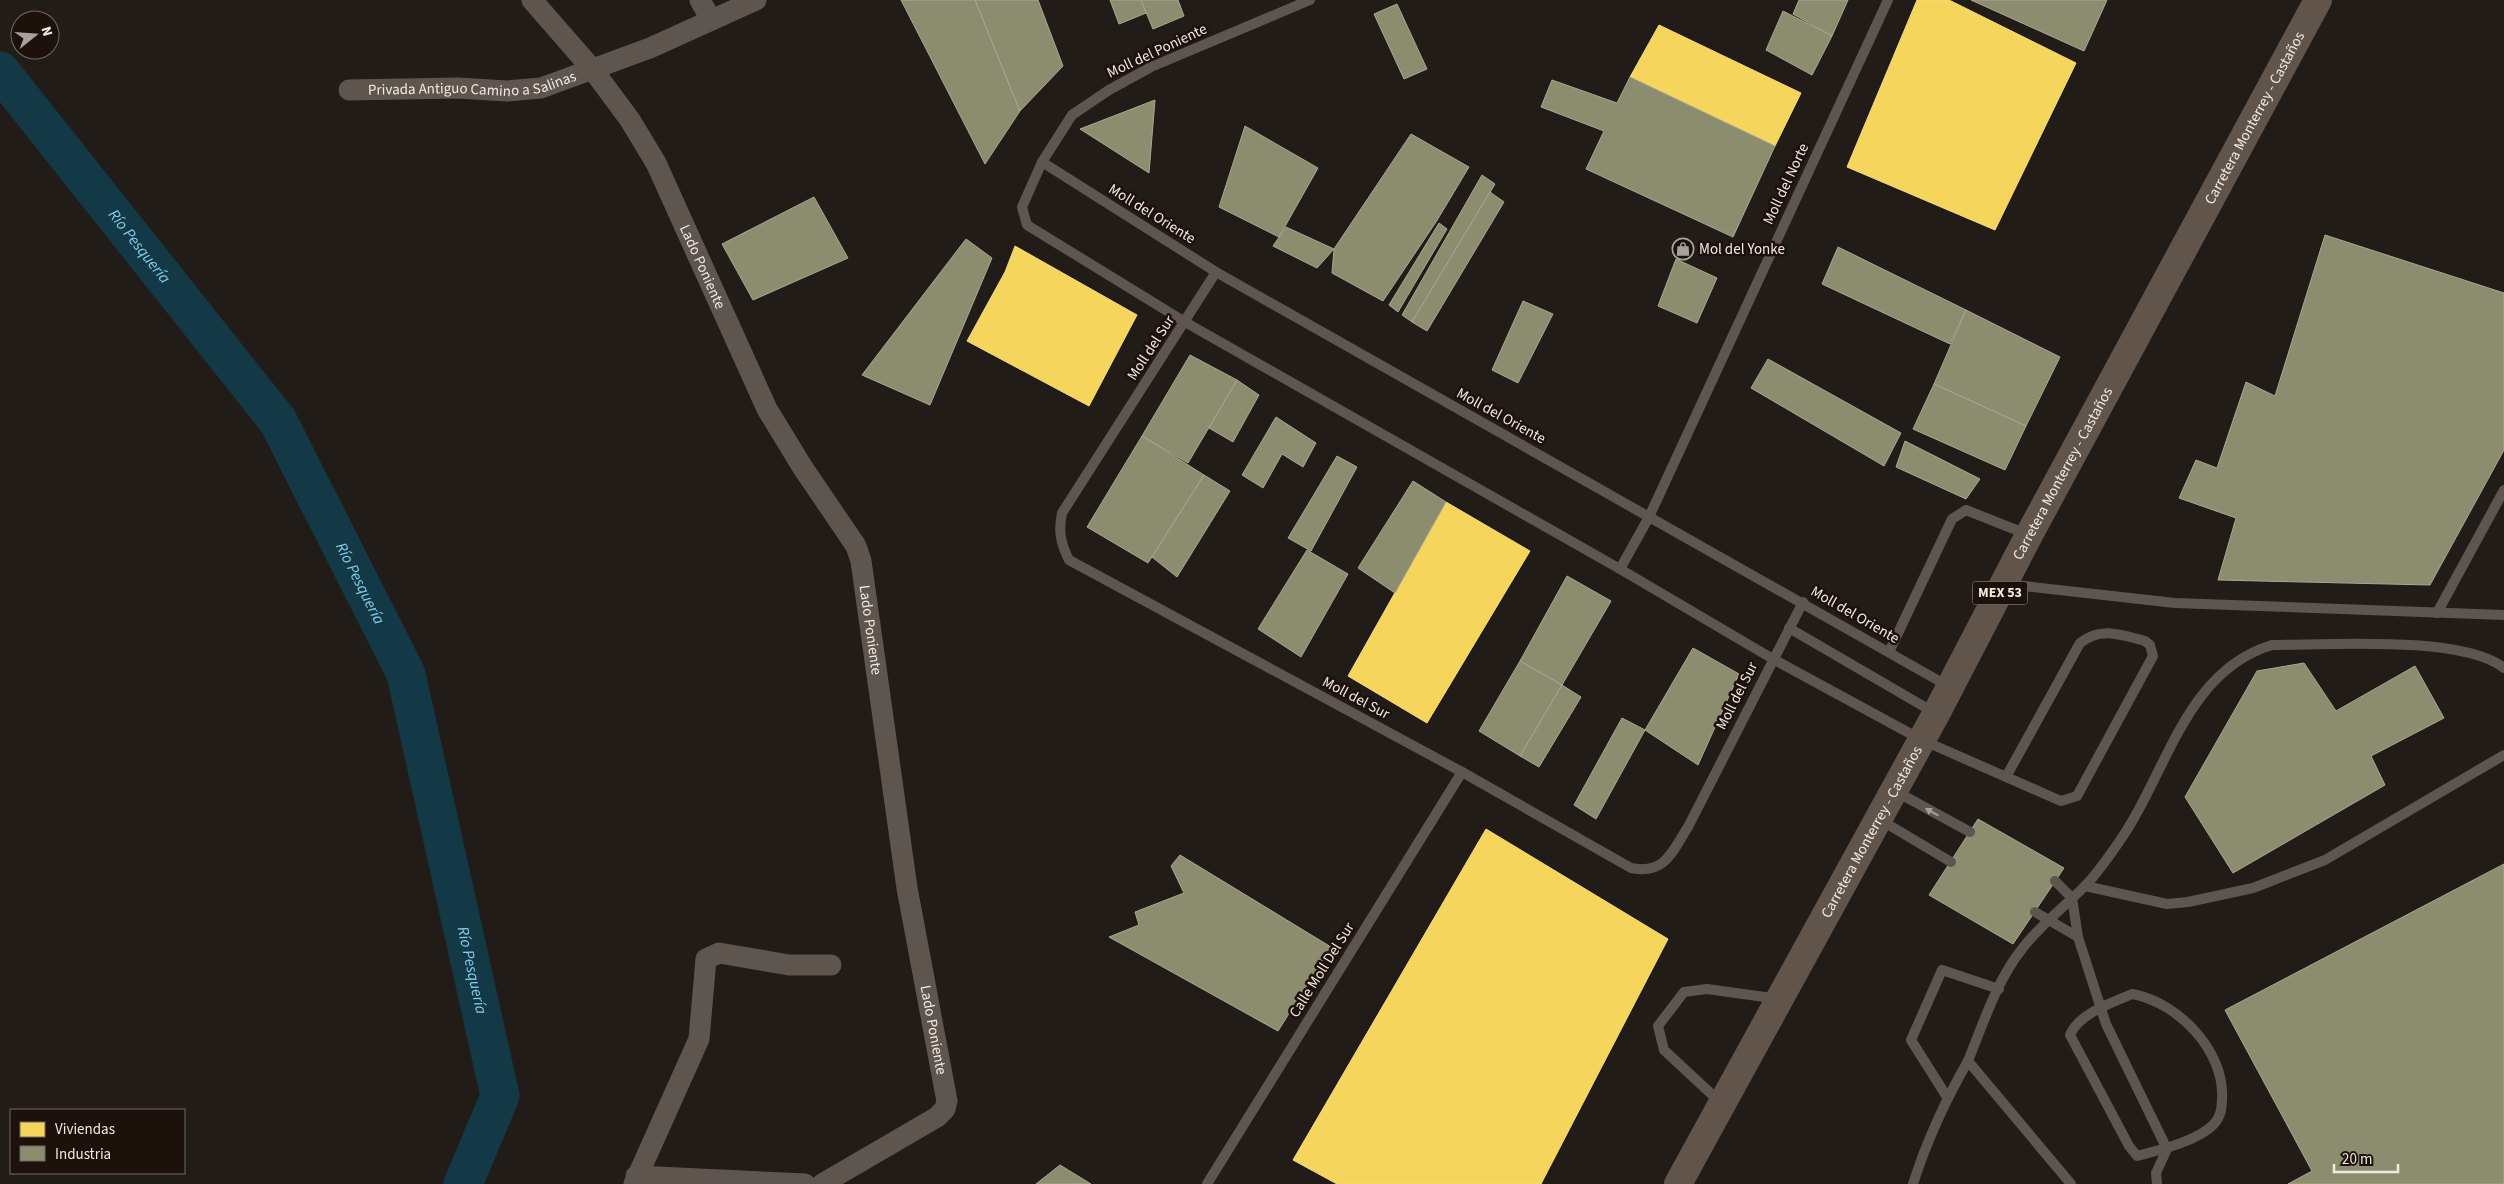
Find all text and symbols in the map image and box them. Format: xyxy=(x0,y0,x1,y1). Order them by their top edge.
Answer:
north arrow xyxy=(10,10,60,60)
street label: Moll del Poniente xyxy=(1103,19,1211,83)
text: N xyxy=(36,24,57,39)
street label: Carretera Monterrey - Castaños xyxy=(2199,28,2310,208)
street label: Privada Antiguo Camino a Salinas xyxy=(368,65,579,102)
street label: Moll del Norte xyxy=(1758,140,1814,228)
street label: Moll del Oriente xyxy=(1104,179,1200,249)
water label: Río Pesquería xyxy=(103,205,176,289)
street label: Lado Poniente xyxy=(675,221,731,312)
shop icon: Mol del Yonke xyxy=(1671,237,1695,261)
place label: Mol del Yonke xyxy=(1699,239,1785,260)
street label: Moll del Sur xyxy=(1122,311,1180,385)
street label: Moll del Oriente xyxy=(1453,383,1549,449)
street label: Carretera Monterrey - Castaños xyxy=(2007,383,2118,564)
water label: Río Pesquería xyxy=(330,539,390,629)
street label: Moll del Oriente xyxy=(1807,581,1903,649)
road number: MEX 53 xyxy=(1972,582,2028,604)
street label: Lado Poniente xyxy=(854,584,887,676)
street label: Moll del Sur xyxy=(1711,658,1763,734)
street label: Moll del Sur xyxy=(1319,671,1394,725)
street label: Carretera Monterrey - Castaños xyxy=(1816,742,1927,922)
one-way arrow xyxy=(1925,808,1939,816)
street label: Calle Moll Del Sur xyxy=(1284,918,1360,1022)
water label: Río Pesquería xyxy=(452,924,493,1017)
street label: Lado Poniente xyxy=(915,983,952,1076)
legend xyxy=(10,1109,185,1174)
text: Viviendas xyxy=(55,1119,115,1140)
scale bar xyxy=(2334,1142,2398,1174)
text: Industria xyxy=(55,1144,111,1165)
text: 20 m xyxy=(2342,1149,2372,1170)

